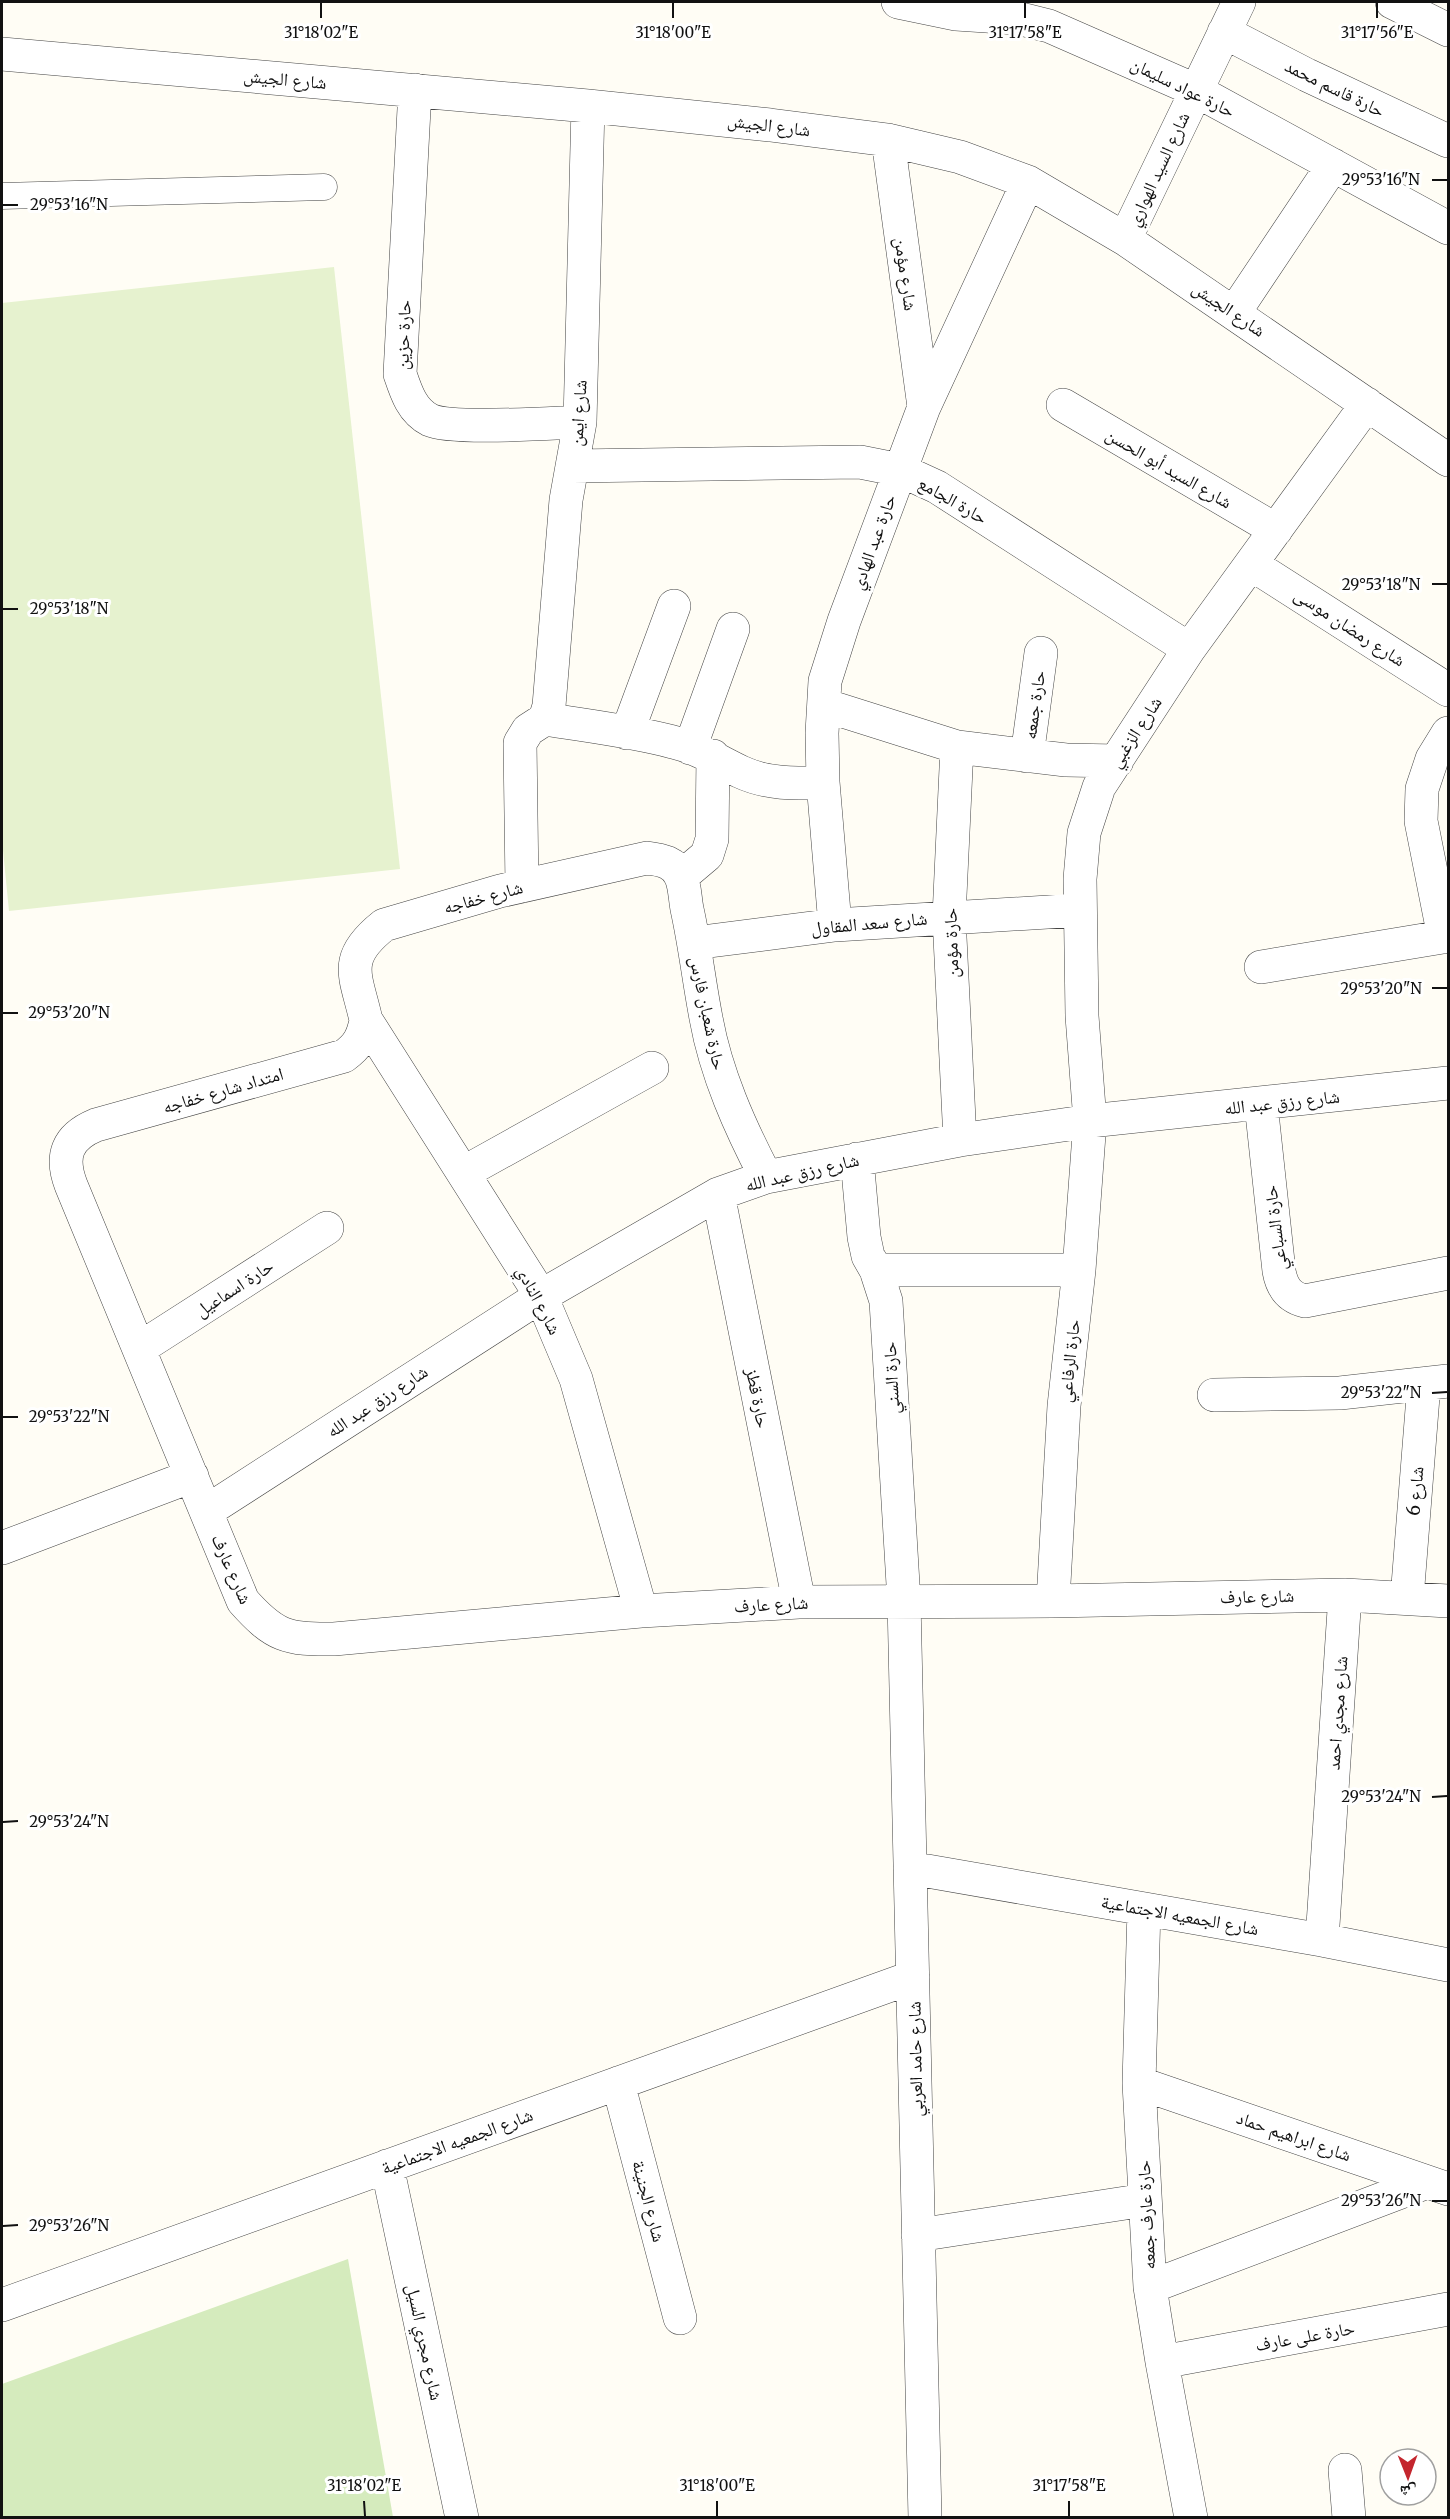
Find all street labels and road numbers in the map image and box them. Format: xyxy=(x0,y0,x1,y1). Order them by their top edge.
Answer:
street label: حارة عواد سليمان xyxy=(1127,52,1239,122)
street label: حارة قاسم محمد xyxy=(1281,54,1389,123)
street label: شارع الجيش xyxy=(242,64,328,94)
street label: شارع السيد الهواري xyxy=(1121,108,1198,231)
street label: شارع الجيش xyxy=(726,109,812,141)
street label: شارع مؤمن xyxy=(889,236,923,312)
street label: شارع الجيش xyxy=(1188,276,1270,342)
street label: حارة حزين xyxy=(390,300,416,370)
street label: شارع ايمن xyxy=(564,379,592,447)
street label: شارع السيد أبو الحسن xyxy=(1102,422,1236,514)
street label: حارة الجامع xyxy=(914,471,992,530)
street label: حارة عبد الهادي xyxy=(845,491,904,594)
street label: شارع رمضان موسى xyxy=(1290,583,1410,671)
street label: حارة جمعه xyxy=(1018,669,1050,741)
street label: شارع الزغبي xyxy=(1103,692,1170,774)
street label: شارع خفاجه xyxy=(441,875,525,919)
street label: شارع سعد المقاول xyxy=(810,906,928,940)
street label: حارة مؤمن xyxy=(938,908,964,978)
street label: حارة شعبان فارس xyxy=(685,954,731,1072)
street label: امتداد شارع خفاجه xyxy=(160,1062,286,1118)
street label: شارع رزق عبد الله xyxy=(1223,1084,1341,1120)
street label: شارع رزق عبد الله xyxy=(743,1148,861,1196)
street label: حارة السباعي xyxy=(1258,1184,1295,1272)
street label: حارة اسماعيل xyxy=(190,1254,278,1322)
street label: شارع النادي xyxy=(508,1261,567,1340)
street label: حارة الرفاعي xyxy=(1053,1318,1088,1404)
street label: حارة السني xyxy=(878,1341,908,1415)
street label: شارع رزق عبد الله xyxy=(322,1360,432,1442)
street label: حارة قطز xyxy=(741,1365,775,1430)
street label: شارع 6 xyxy=(1401,1465,1429,1517)
street label: شارع عارف xyxy=(206,1530,258,1608)
street label: شارع عارف xyxy=(1220,1584,1294,1608)
street label: شارع عارف xyxy=(733,1591,809,1617)
street label: شارع مجدي احمد xyxy=(1322,1655,1356,1771)
street label: شارع الجمعيه الاجتماعية xyxy=(1099,1890,1261,1940)
street label: شارع حامد العربي xyxy=(902,2001,931,2117)
street label: شارع الجمعيه الاجتماعية xyxy=(378,2103,536,2179)
street label: شارع ابراهيم حماد xyxy=(1233,2106,1354,2167)
street label: شارع الجنينة xyxy=(627,2158,671,2244)
street label: حارة عارف جمعه xyxy=(1132,2160,1160,2270)
street label: شارع مجري السيل xyxy=(398,2282,449,2403)
street label: حارة على عارف xyxy=(1253,2316,1357,2356)

